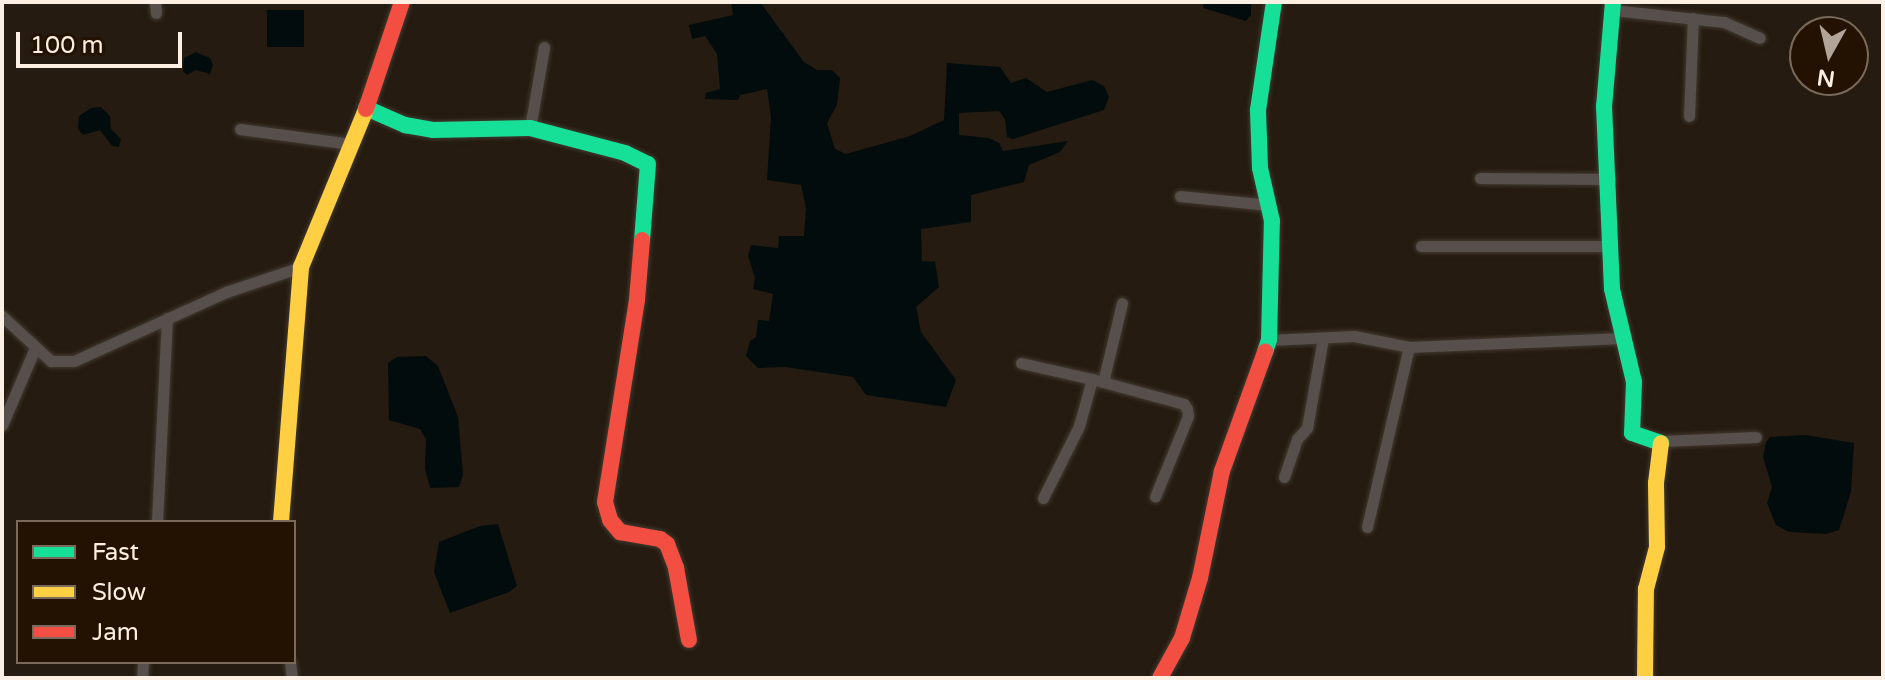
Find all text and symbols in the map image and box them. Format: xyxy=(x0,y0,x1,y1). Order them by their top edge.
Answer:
scale bar xyxy=(20,16,186,66)
north arrow xyxy=(1789,16,1869,96)
text: 100 m xyxy=(30,31,104,60)
text: N xyxy=(1815,64,1837,92)
legend xyxy=(16,520,296,664)
text: Fast xyxy=(92,538,139,567)
text: Slow xyxy=(92,578,146,607)
text: Jam xyxy=(92,618,139,647)

